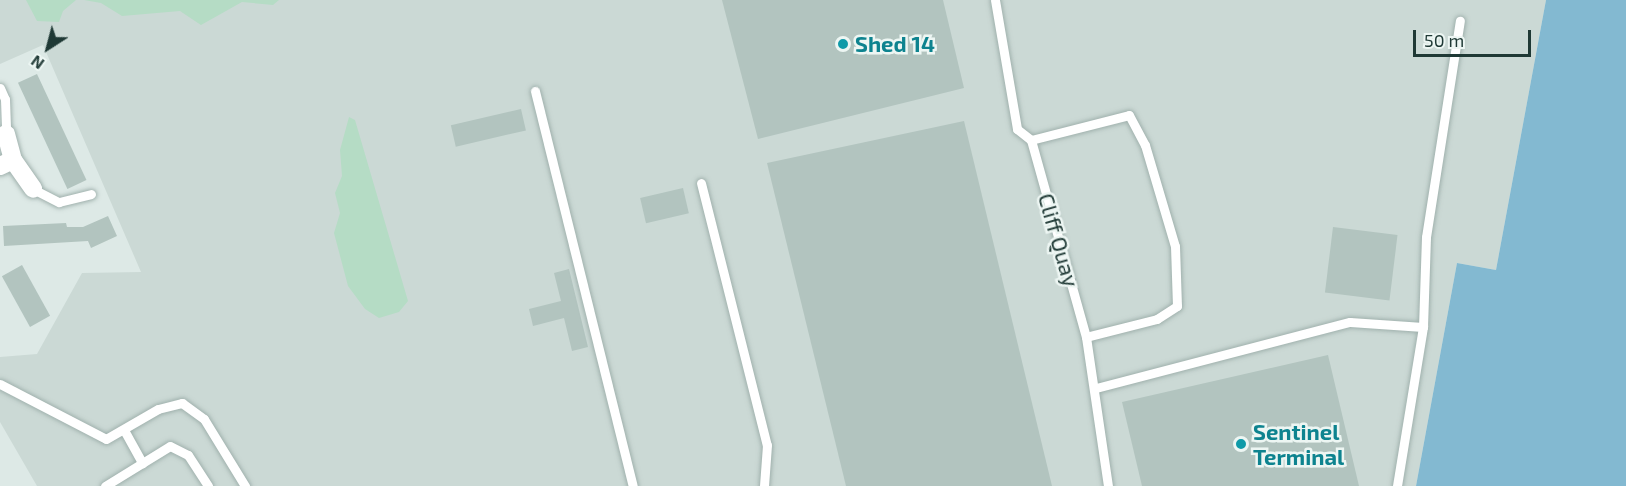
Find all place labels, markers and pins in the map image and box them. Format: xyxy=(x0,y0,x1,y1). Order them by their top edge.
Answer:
place label: Shed 14 xyxy=(855,31,935,57)
marker: Shed 14 xyxy=(836,37,850,51)
place label: Sentinel Terminal xyxy=(1253,418,1344,470)
marker: Sentinel Terminal xyxy=(1234,437,1248,451)

